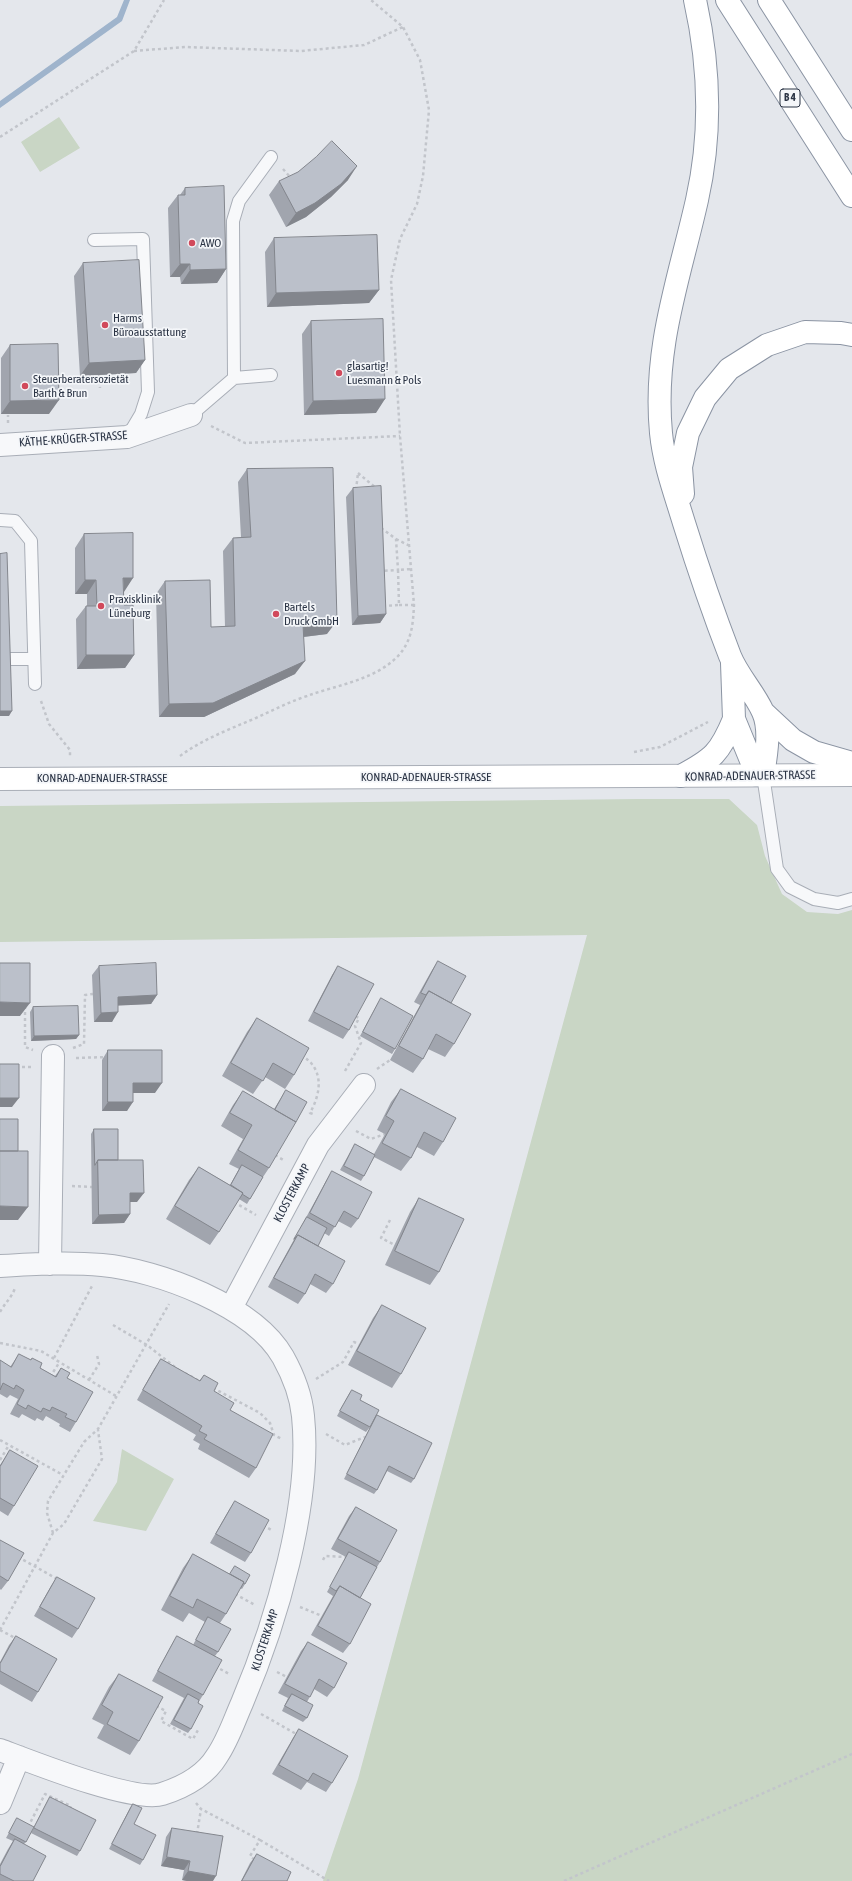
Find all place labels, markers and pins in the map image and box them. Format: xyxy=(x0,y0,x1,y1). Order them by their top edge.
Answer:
place label: AWO xyxy=(200,236,221,250)
marker: AWO xyxy=(187,238,197,248)
place label: Harms Büroausstattung xyxy=(113,311,186,339)
marker: Harms Büroausstattung xyxy=(100,320,110,330)
place label: glasartig! Luesmann & Pols xyxy=(347,359,421,387)
marker: glasartig! Luesmann & Pols xyxy=(334,368,344,378)
place label: Steuerberatersozietät Barth & Brun xyxy=(33,372,129,400)
marker: Steuerberatersozietät Barth & Brun xyxy=(20,381,30,391)
place label: Praxisklinik Lüneburg xyxy=(109,592,161,620)
place label: Bartels Druck GmbH xyxy=(284,600,339,628)
marker: Praxisklinik Lüneburg xyxy=(96,601,106,611)
marker: Bartels Druck GmbH xyxy=(271,609,281,619)

